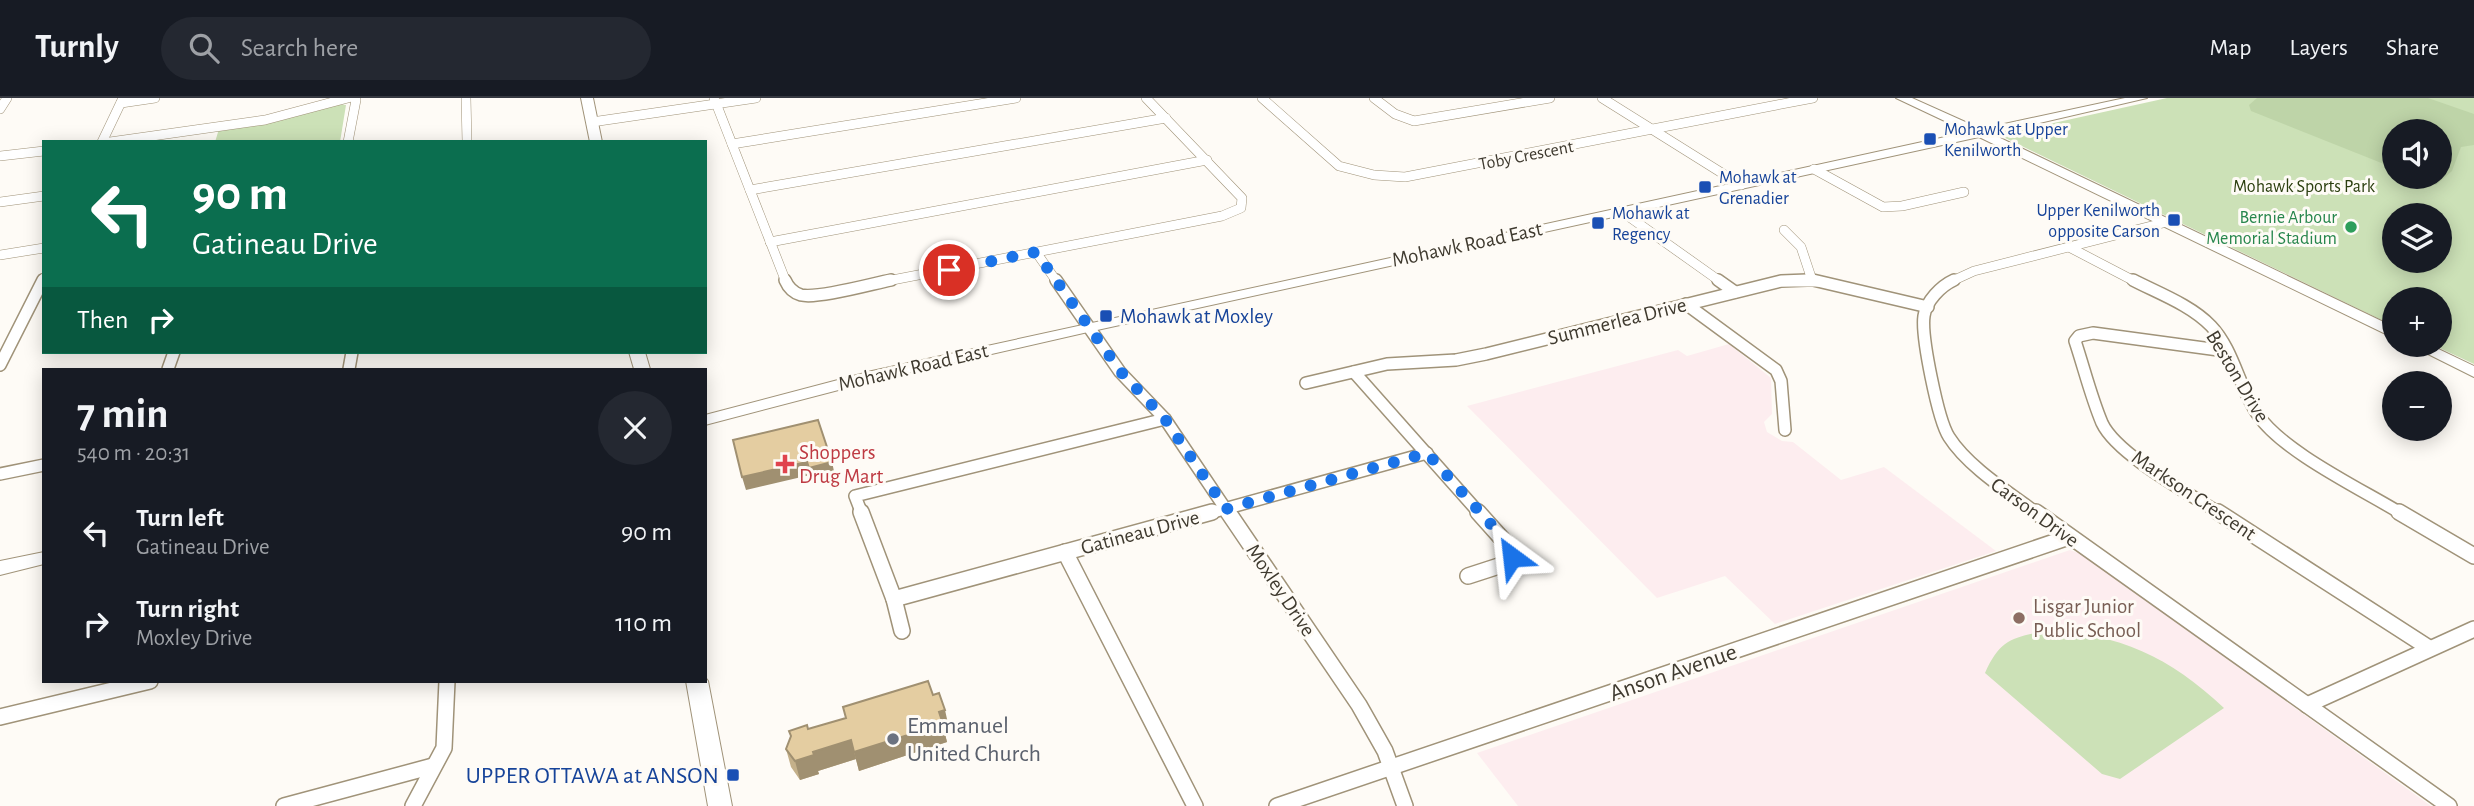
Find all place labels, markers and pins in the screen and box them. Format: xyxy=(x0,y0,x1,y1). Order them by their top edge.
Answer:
place label: Mohawk at Upper Kenilworth xyxy=(1944,121,2068,160)
marker: Mohawk at Upper Kenilworth xyxy=(1922,131,1938,147)
place label: Mohawk at Grenadier xyxy=(1719,169,1797,208)
marker: Mohawk at Grenadier xyxy=(1697,179,1713,195)
place label: Upper Kenilworth opposite Carson xyxy=(2036,202,2160,241)
place label: Mohawk at Regency xyxy=(1612,205,1690,244)
place label: Bernie Arbour Memorial Stadium xyxy=(2206,209,2337,248)
marker: Upper Kenilworth opposite Carson xyxy=(2166,212,2182,228)
marker: Mohawk at Regency xyxy=(1590,215,1606,231)
marker: Bernie Arbour Memorial Stadium xyxy=(2343,219,2359,235)
pin xyxy=(919,240,979,300)
place label: Mohawk at Moxley xyxy=(1120,306,1273,327)
marker: Mohawk at Moxley xyxy=(1098,308,1114,324)
place label: Shoppers Drug Mart xyxy=(799,442,883,487)
marker: Shoppers Drug Mart xyxy=(777,456,793,472)
place label: Lisgar Junior Public School xyxy=(2033,596,2141,641)
marker: Lisgar Junior Public School xyxy=(2011,610,2027,626)
place label: Emmanuel United Church xyxy=(907,714,1041,766)
marker: Emmanuel United Church xyxy=(885,731,901,747)
place label: UPPER OTTAWA at ANSON xyxy=(466,764,719,788)
marker: UPPER OTTAWA at ANSON xyxy=(725,767,741,783)

